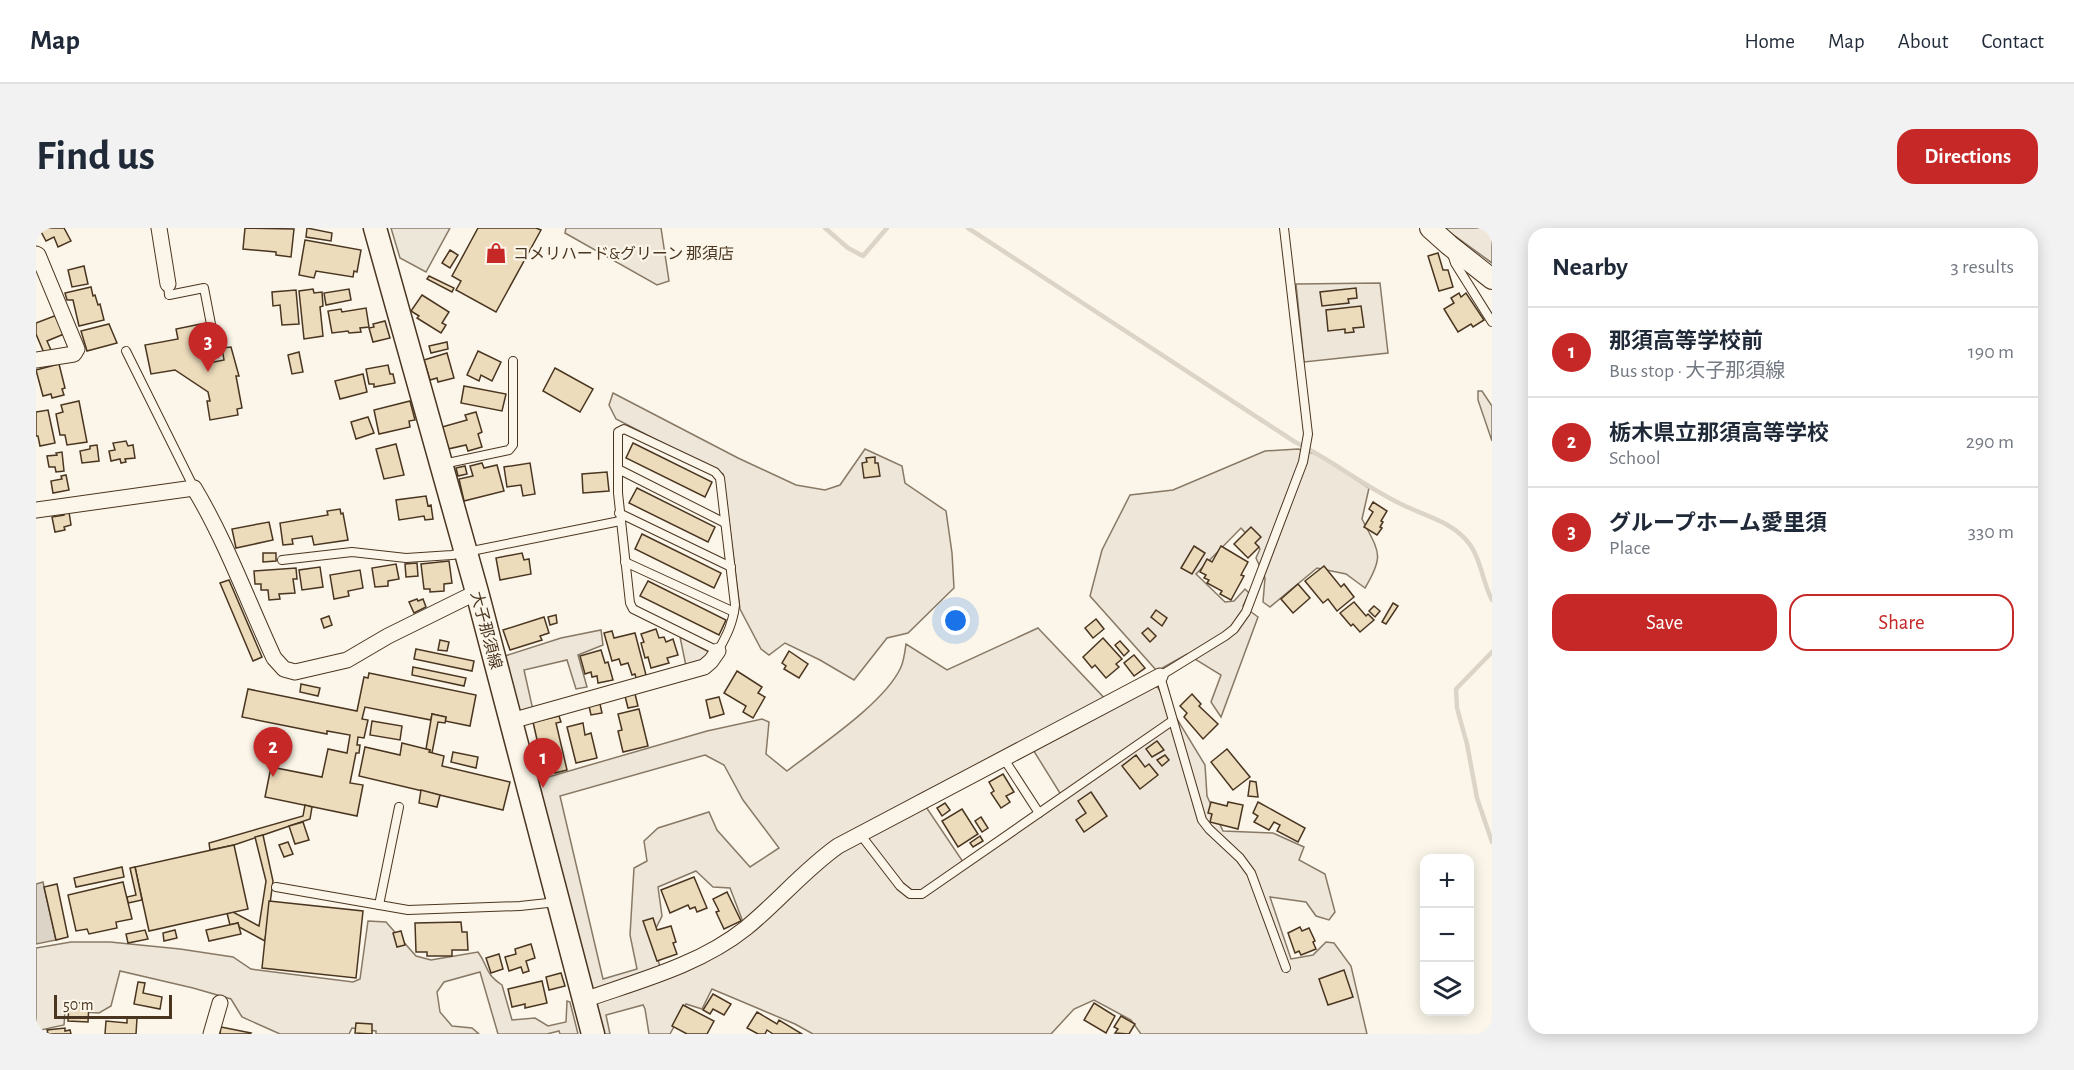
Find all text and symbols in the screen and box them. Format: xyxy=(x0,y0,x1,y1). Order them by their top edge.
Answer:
text: Map xyxy=(30,27,80,55)
text: Home xyxy=(1744,31,1795,52)
text: Map xyxy=(1828,31,1865,52)
text: About xyxy=(1898,31,1948,52)
text: Contact xyxy=(1981,31,2044,52)
button: Directions xyxy=(1897,129,2038,184)
text: Find us xyxy=(36,135,155,177)
shop icon: コメリハード&グリーン 那須店 xyxy=(484,241,508,265)
place label: コメリハード&グリーン 那須店 xyxy=(513,245,734,262)
text: Nearby xyxy=(1552,254,1628,280)
text: 3 results xyxy=(1950,257,2014,277)
pin: 3 xyxy=(188,322,228,372)
text: 那須高等学校前 xyxy=(1609,330,1763,352)
text: 1 xyxy=(1568,342,1575,362)
text: 190 m xyxy=(1968,342,2014,362)
text: Bus stop · 大子那須線 xyxy=(1609,361,1785,381)
text: 栃木県立那須高等学校 xyxy=(1609,422,1829,444)
text: 2 xyxy=(1567,432,1576,452)
text: 290 m xyxy=(1966,432,2014,452)
text: School xyxy=(1609,448,1661,468)
text: グループホーム愛里須 xyxy=(1609,512,1827,534)
text: 3 xyxy=(1567,522,1576,542)
text: 330 m xyxy=(1968,522,2014,542)
text: Place xyxy=(1609,538,1650,558)
street label: 大子那須線 xyxy=(468,589,505,671)
button: Save xyxy=(1552,594,1777,651)
button: Share xyxy=(1789,594,2014,651)
your location xyxy=(941,606,970,635)
pin: 2 xyxy=(254,728,292,777)
pin: 1 xyxy=(524,738,562,788)
map controls xyxy=(1420,854,1474,1016)
button: + xyxy=(1420,854,1474,908)
button: − xyxy=(1420,908,1474,962)
button: layers xyxy=(1420,962,1474,1016)
scale bar xyxy=(54,992,172,1020)
text: 50 m xyxy=(63,997,94,1013)

